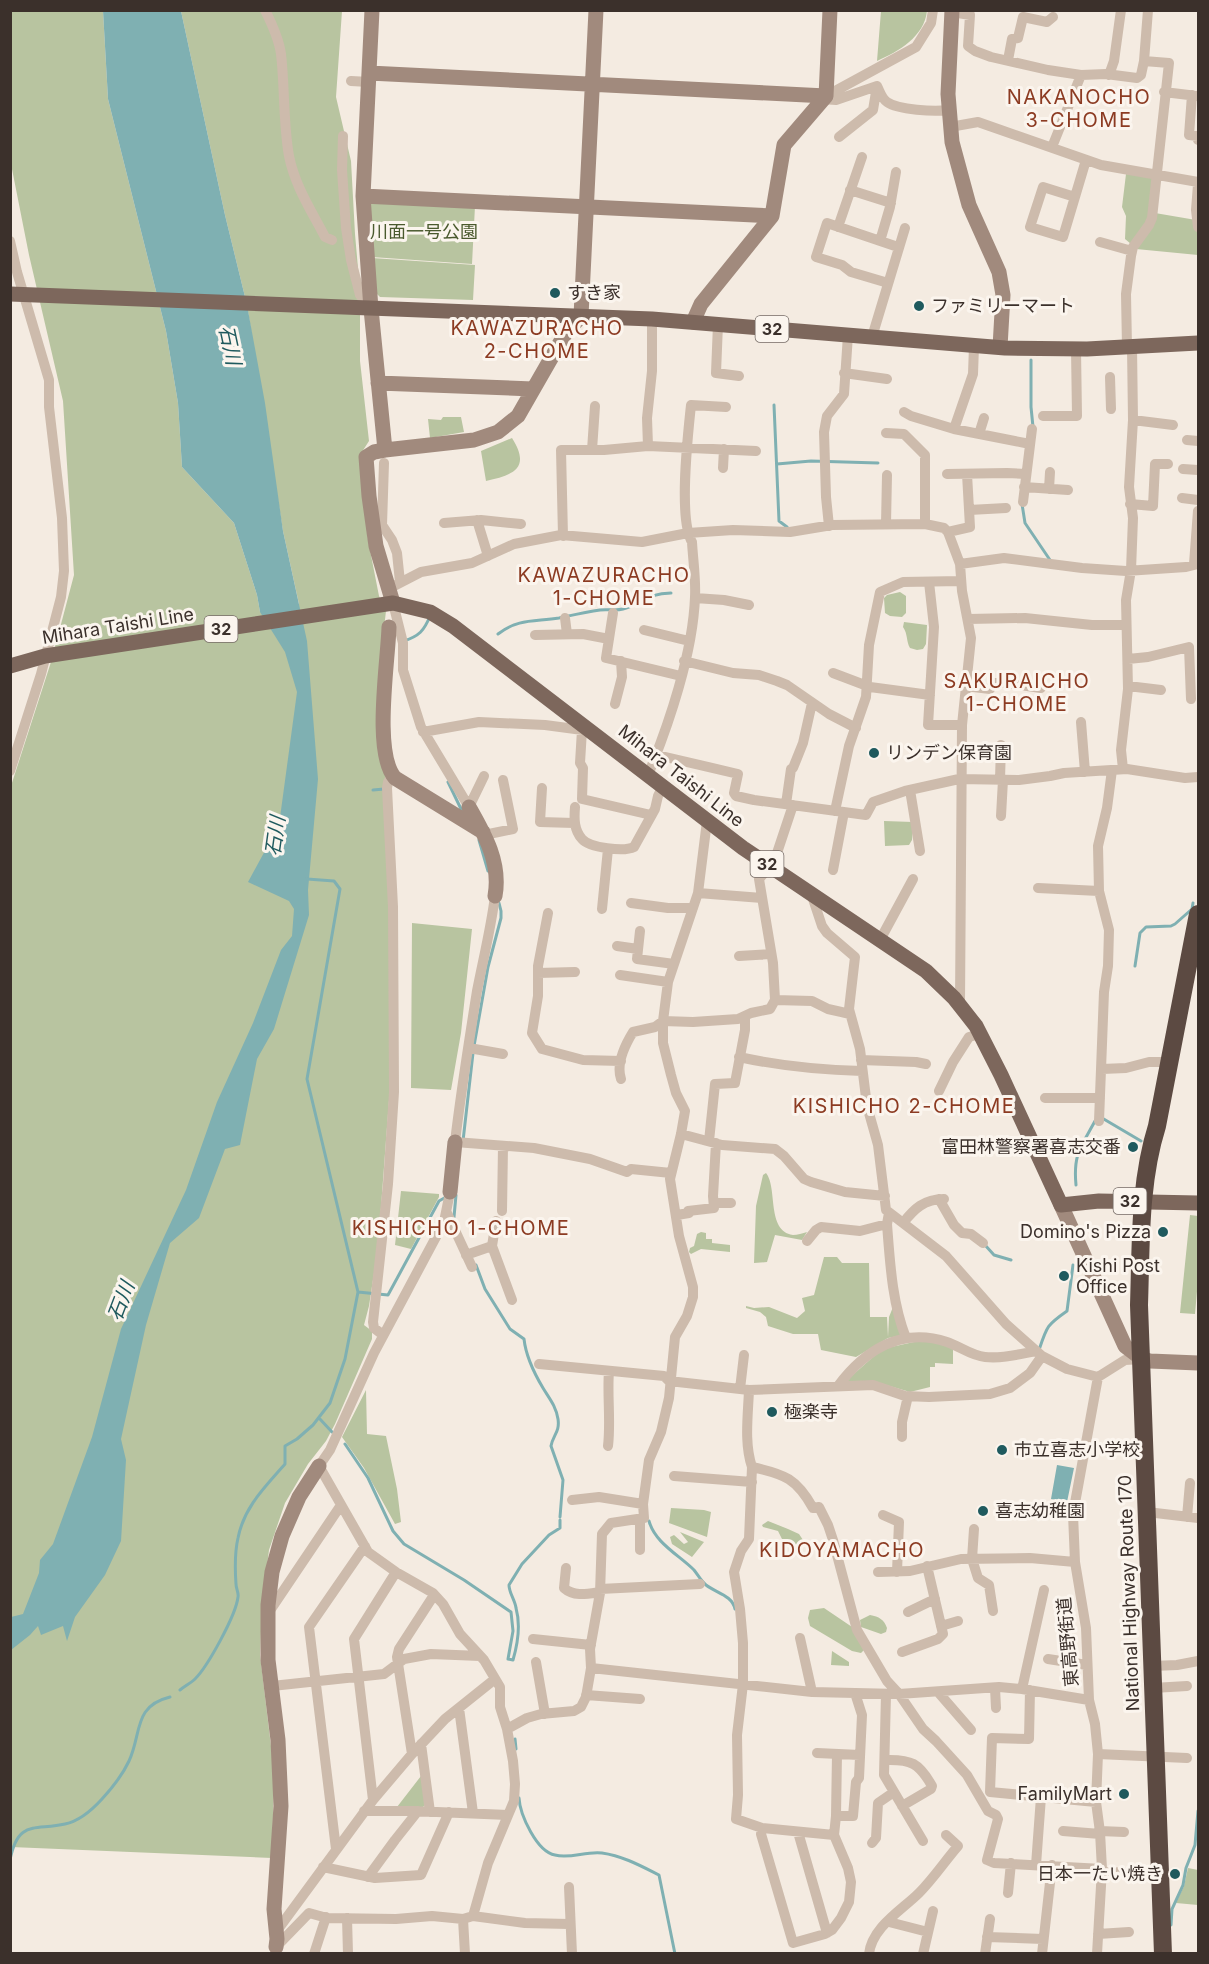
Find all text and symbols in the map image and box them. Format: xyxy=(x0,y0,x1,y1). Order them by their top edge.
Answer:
district label: NAKANOCHO 3-CHOME xyxy=(1007,85,1151,132)
park label: 川面一号公園 xyxy=(370,221,478,242)
place label: すき家 xyxy=(567,282,621,303)
marker: すき家 xyxy=(548,286,562,300)
place label: ファミリーマート xyxy=(931,295,1075,316)
marker: ファミリーマート xyxy=(912,299,926,313)
district label: KAWAZURACHO 2-CHOME xyxy=(450,316,624,363)
road number: 32 xyxy=(756,316,788,342)
water label: 石川 xyxy=(214,323,246,369)
district label: KAWAZURACHO 1-CHOME xyxy=(517,563,691,610)
street label: Mihara Taishi Line xyxy=(41,603,195,648)
road number: 32 xyxy=(204,616,238,642)
district label: SAKURAICHO 1-CHOME xyxy=(944,669,1090,716)
street label: Mihara Taishi Line xyxy=(614,720,748,831)
place label: リンデン保育園 xyxy=(886,742,1012,763)
marker: リンデン保育園 xyxy=(867,746,881,760)
water label: 石川 xyxy=(260,813,290,857)
road number: 32 xyxy=(750,851,783,877)
district label: KISHICHO 2-CHOME xyxy=(793,1094,1015,1118)
place label: 富田林警察署喜志交番 xyxy=(941,1136,1121,1157)
marker: 富田林警察署喜志交番 xyxy=(1126,1140,1140,1154)
road number: 32 xyxy=(1114,1188,1146,1214)
district label: KISHICHO 1-CHOME xyxy=(352,1216,570,1240)
place label: Domino's Pizza xyxy=(1020,1221,1151,1242)
marker: Domino's Pizza xyxy=(1156,1225,1170,1239)
place label: Kishi Post Office xyxy=(1076,1255,1160,1297)
marker: Kishi Post Office xyxy=(1057,1269,1071,1283)
water label: 石川 xyxy=(103,1276,140,1324)
place label: 極楽寺 xyxy=(784,1401,838,1422)
marker: 極楽寺 xyxy=(765,1405,779,1419)
place label: 市立喜志小学校 xyxy=(1014,1439,1140,1460)
marker: 市立喜志小学校 xyxy=(995,1443,1009,1457)
street label: National Highway Route 170 xyxy=(1114,1474,1143,1712)
place label: 喜志幼稚園 xyxy=(995,1500,1085,1521)
marker: 喜志幼稚園 xyxy=(976,1504,990,1518)
district label: KIDOYAMACHO xyxy=(759,1538,925,1562)
street label: 東高野街道 xyxy=(1053,1596,1082,1688)
place label: FamilyMart xyxy=(1018,1783,1112,1804)
marker: FamilyMart xyxy=(1117,1787,1131,1801)
place label: 日本一たい焼き xyxy=(1037,1863,1163,1884)
marker: 日本一たい焼き xyxy=(1168,1867,1182,1881)

